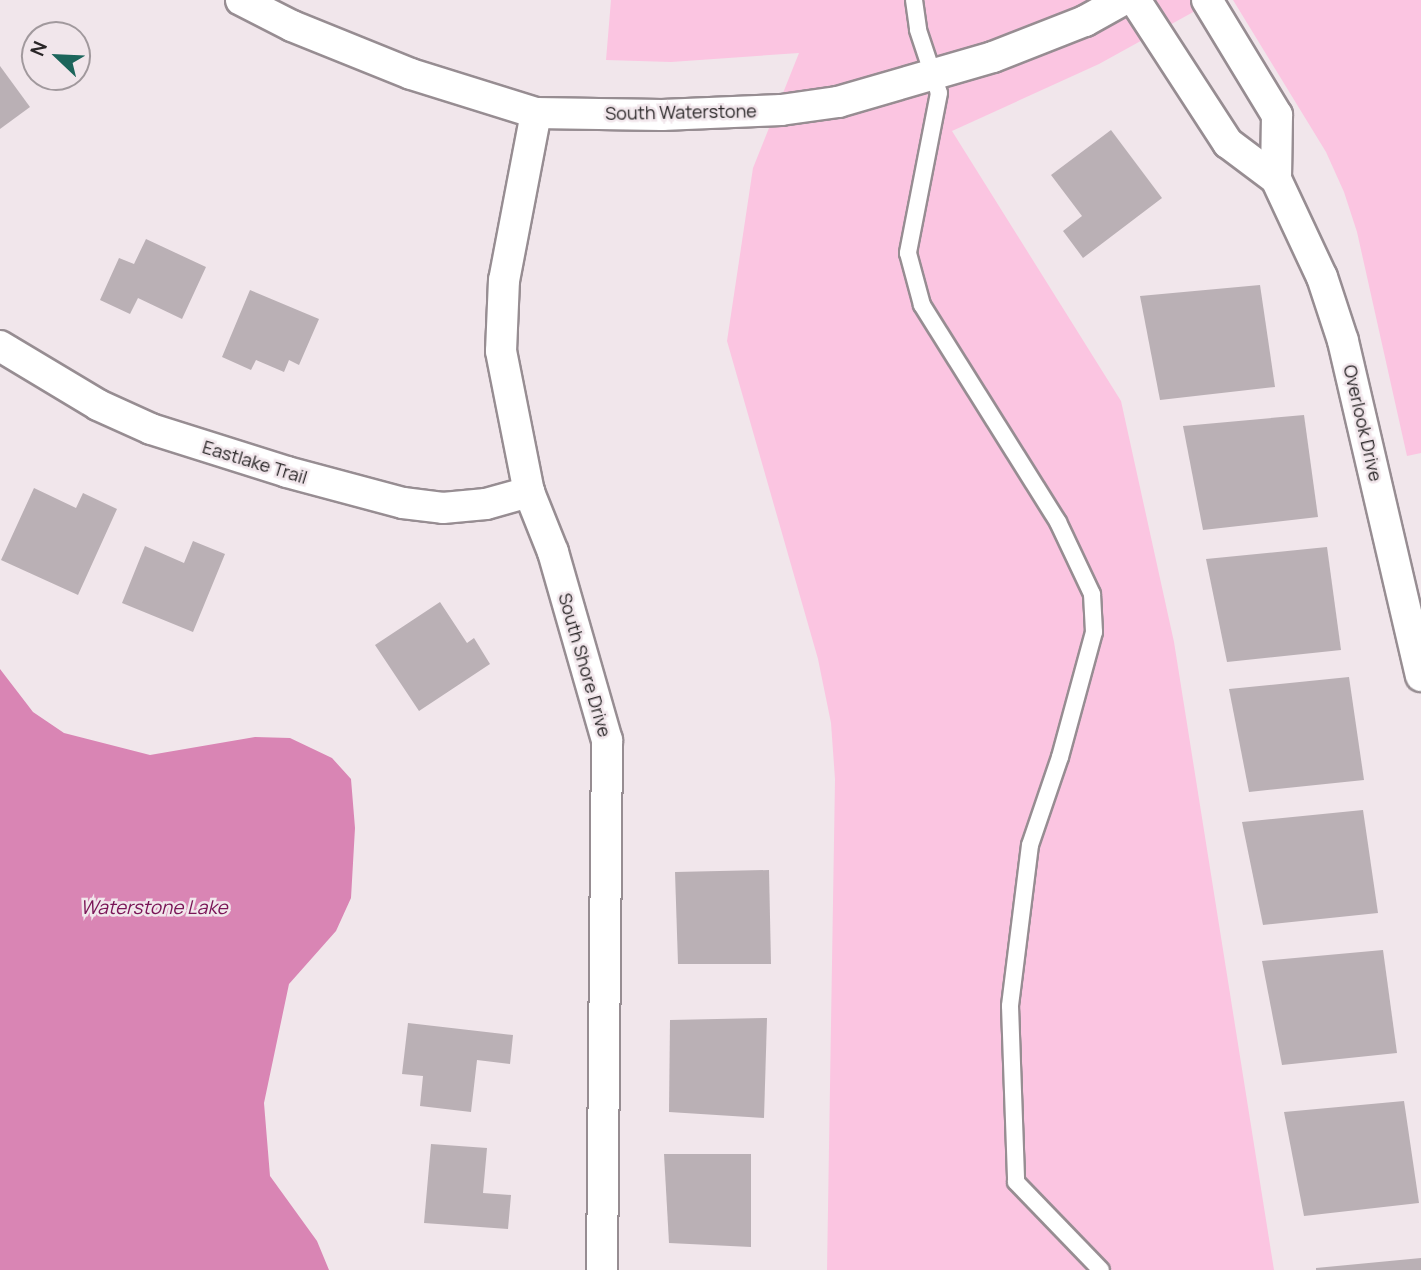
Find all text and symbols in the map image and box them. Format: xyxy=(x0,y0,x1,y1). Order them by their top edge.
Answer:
north arrow xyxy=(21,21,91,91)
text: N xyxy=(24,37,53,60)
street label: South Waterstone xyxy=(605,100,757,124)
street label: Overlook Drive xyxy=(1339,363,1387,483)
street label: Eastlake Trail xyxy=(200,436,310,488)
street label: South Shore Drive xyxy=(554,590,616,740)
water label: Waterstone Lake xyxy=(80,897,228,919)

